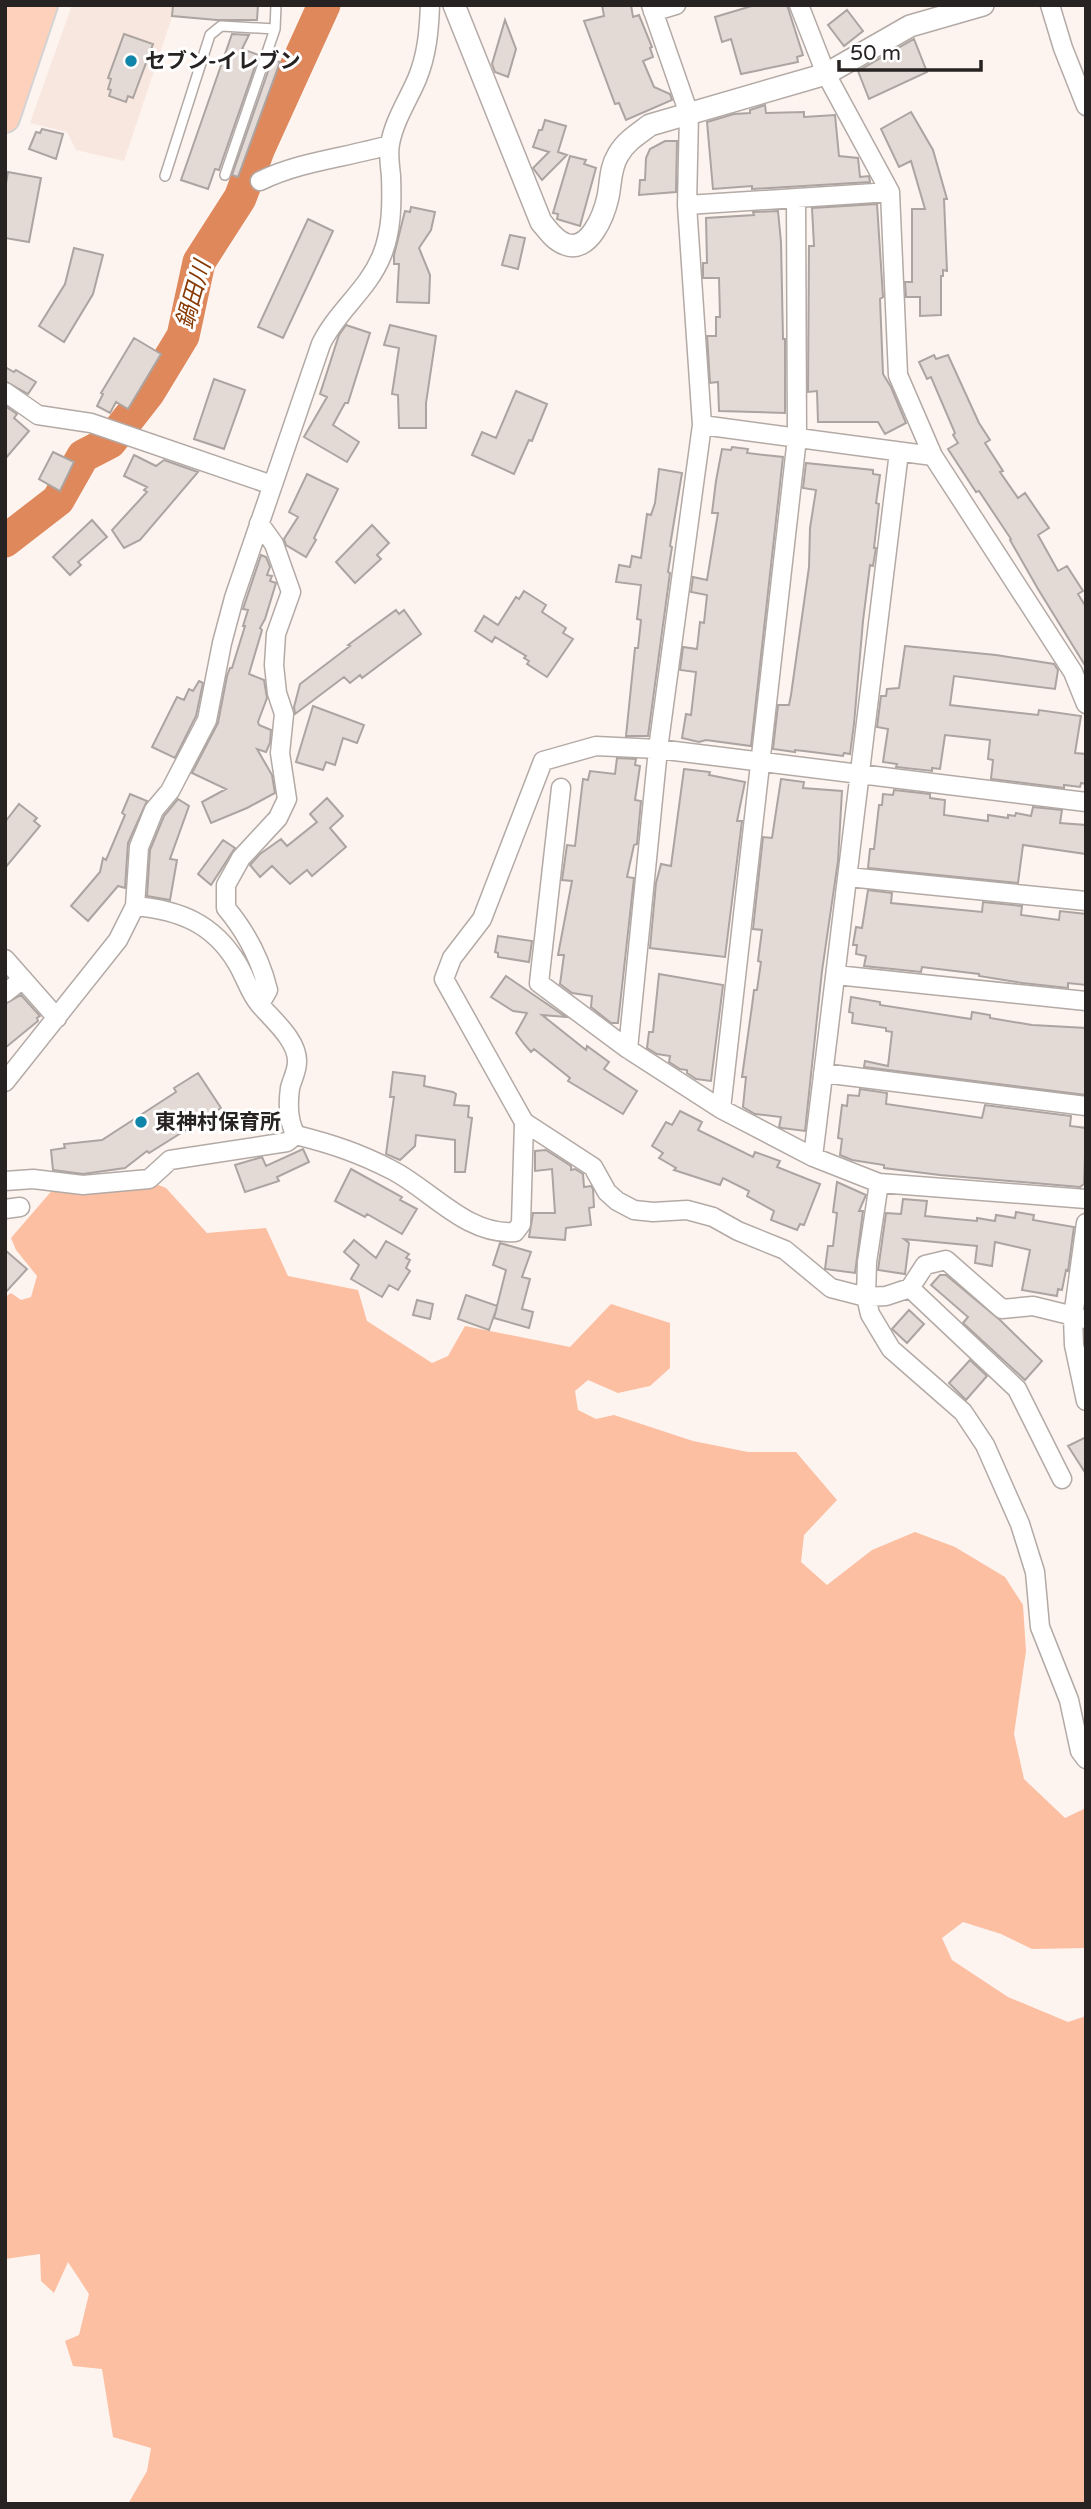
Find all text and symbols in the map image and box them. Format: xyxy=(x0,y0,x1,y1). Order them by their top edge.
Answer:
scale bar xyxy=(839,28,981,72)
text: 50 m xyxy=(850,41,901,66)
place label: セブン-イレブン xyxy=(145,49,301,74)
marker: セブン-イレブン xyxy=(123,53,139,69)
water label: 鍋田川 xyxy=(171,255,218,332)
place label: 東神村保育所 xyxy=(155,1110,281,1135)
marker: 東神村保育所 xyxy=(133,1114,149,1130)

